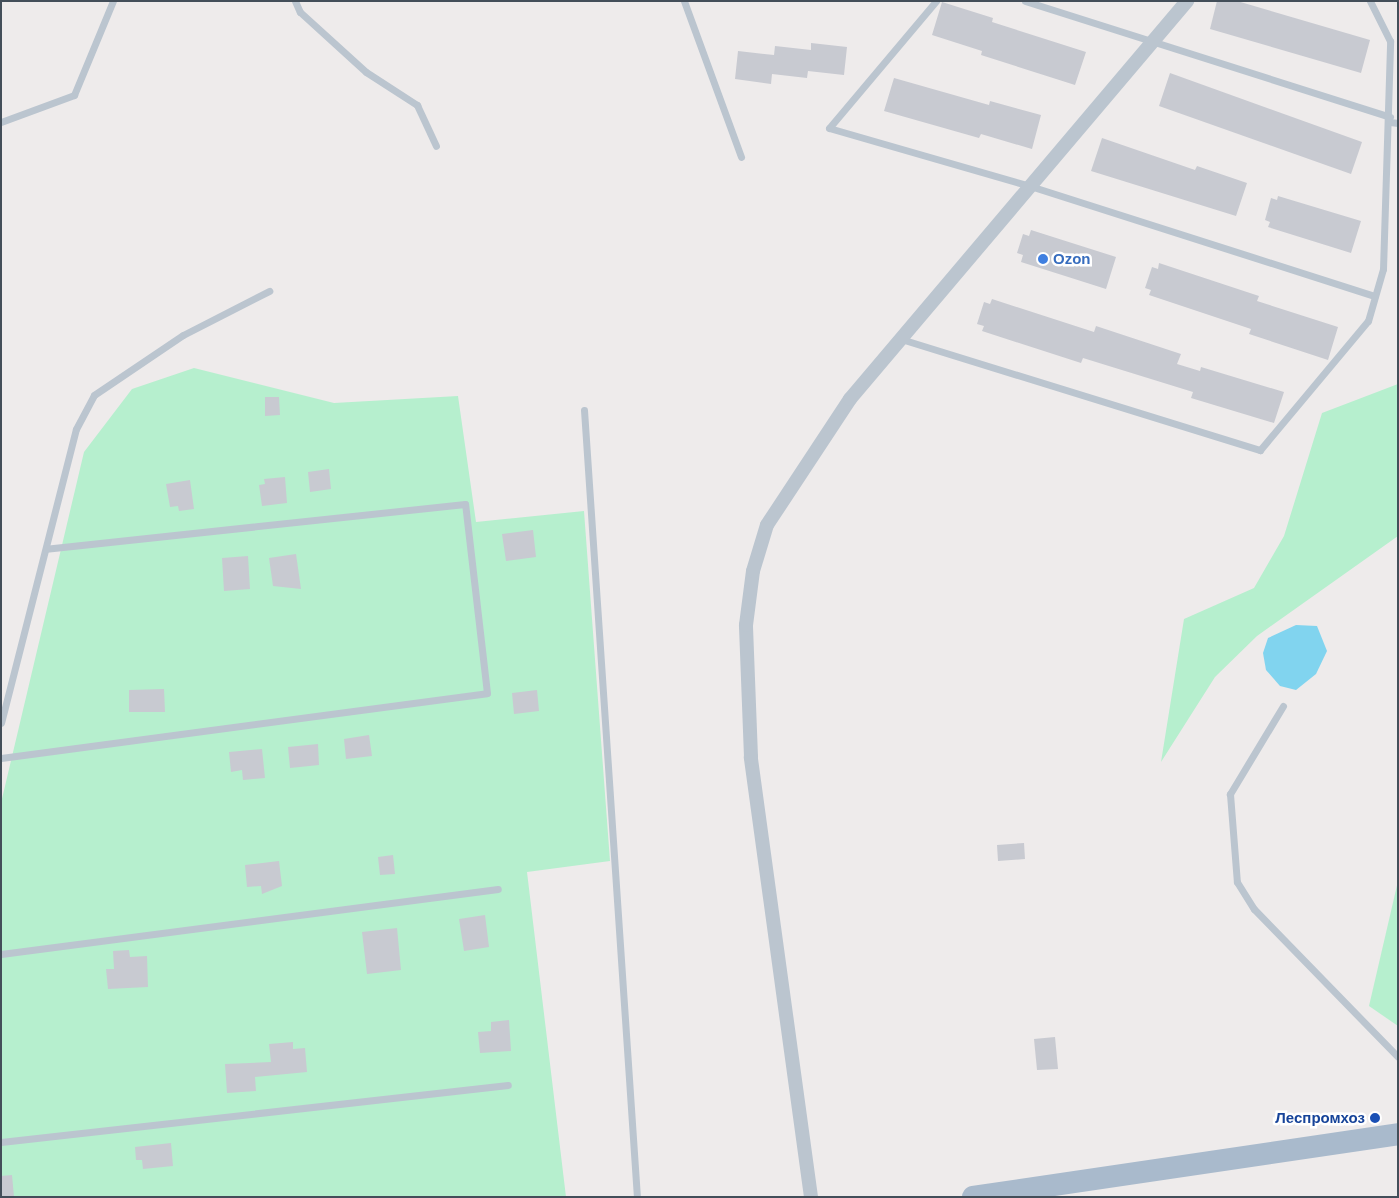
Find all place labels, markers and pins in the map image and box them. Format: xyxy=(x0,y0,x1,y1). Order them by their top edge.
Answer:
place label: Ozon xyxy=(1053,250,1090,268)
marker: Ozon xyxy=(1037,253,1049,265)
place label: Леспромхоз xyxy=(1275,1109,1365,1127)
marker: Леспромхоз xyxy=(1369,1112,1381,1124)

